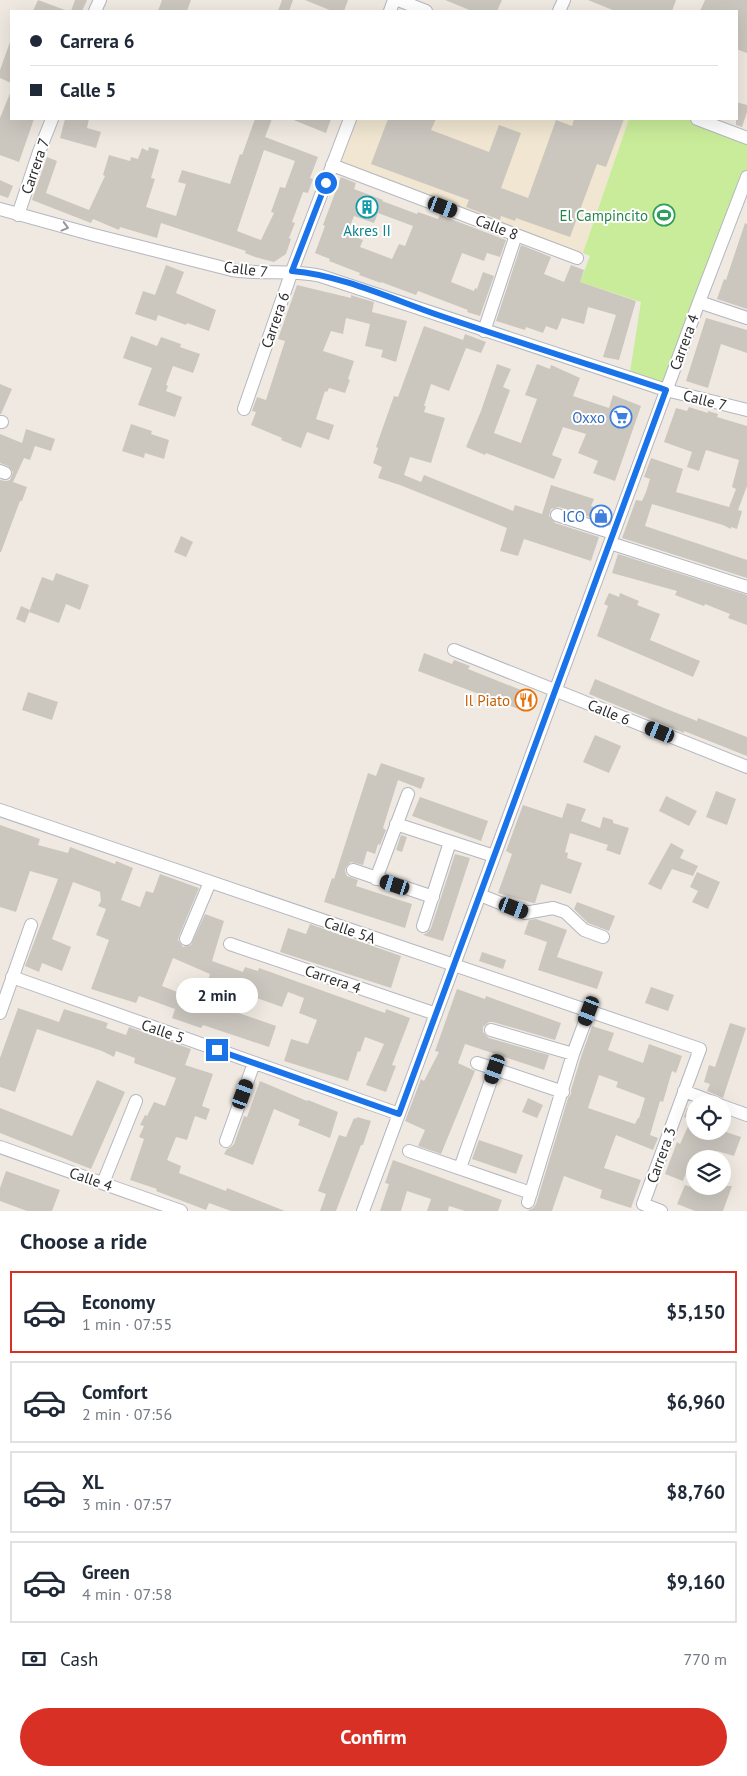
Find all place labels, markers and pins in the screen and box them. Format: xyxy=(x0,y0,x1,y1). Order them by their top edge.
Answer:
building icon: Akres II xyxy=(355,195,379,219)
sports icon: El Campincito xyxy=(652,203,676,227)
place label: El Campincito xyxy=(560,206,648,225)
place label: Akres II xyxy=(343,221,391,240)
supermarket icon: Oxxo xyxy=(609,405,633,429)
place label: Oxxo xyxy=(572,408,605,427)
shop icon: ICO xyxy=(589,504,613,528)
place label: ICO xyxy=(562,507,585,526)
restaurant icon: Il Piato xyxy=(514,688,538,712)
place label: Il Piato xyxy=(464,691,510,710)

